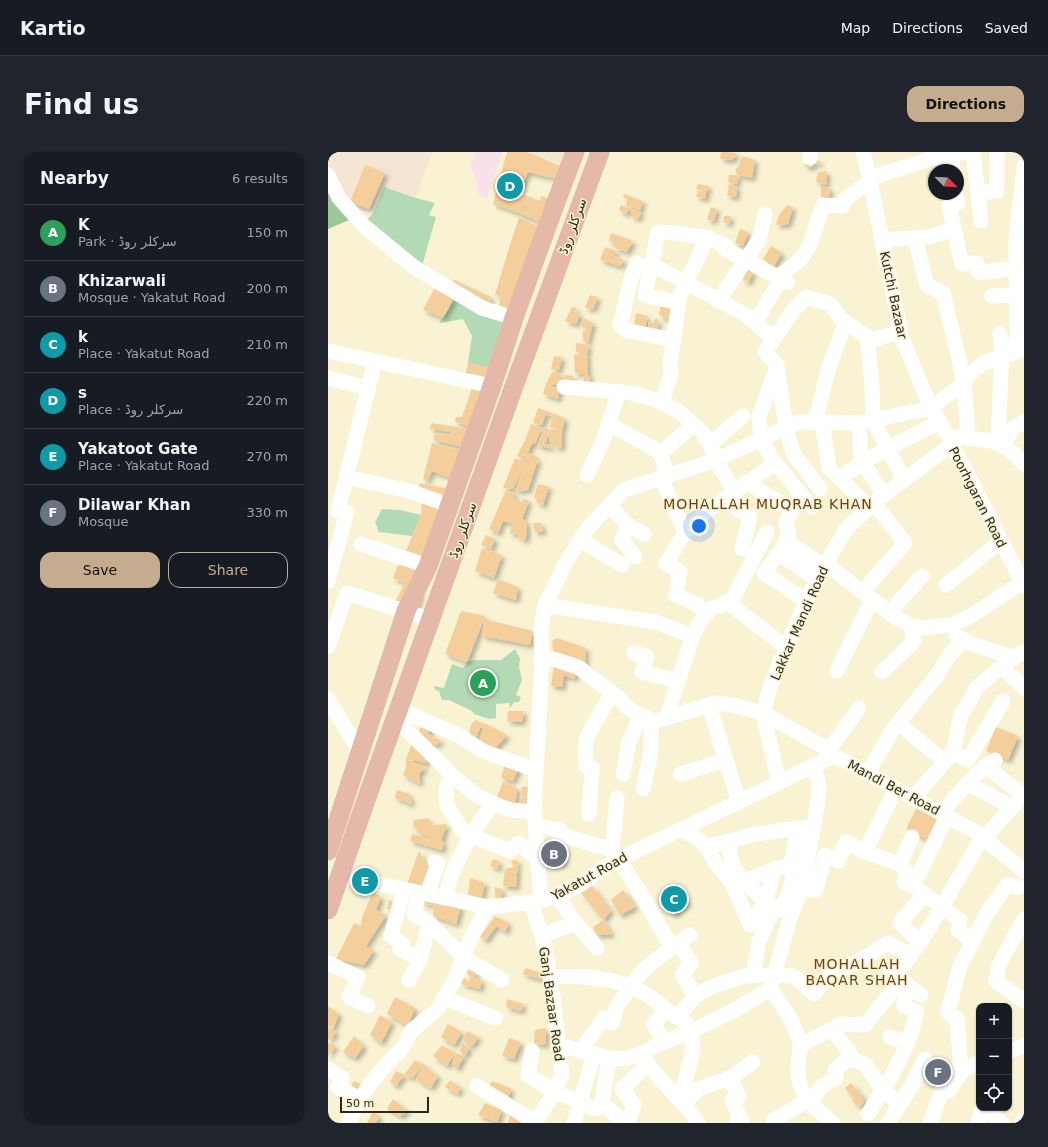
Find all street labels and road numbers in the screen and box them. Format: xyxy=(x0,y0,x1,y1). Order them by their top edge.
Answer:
street label: سرکلر روڈ xyxy=(555,196,590,256)
street label: Kutchi Bazaar xyxy=(877,250,910,341)
street label: Poorhgaran Road xyxy=(946,444,1009,550)
street label: سرکلر روڈ xyxy=(445,500,480,560)
street label: Lakkar Mandi Road xyxy=(767,564,831,683)
street label: Mandi Ber Road xyxy=(845,757,943,818)
street label: Yakatut Road xyxy=(548,849,630,904)
street label: Ganj Bazaar Road xyxy=(536,946,567,1062)

